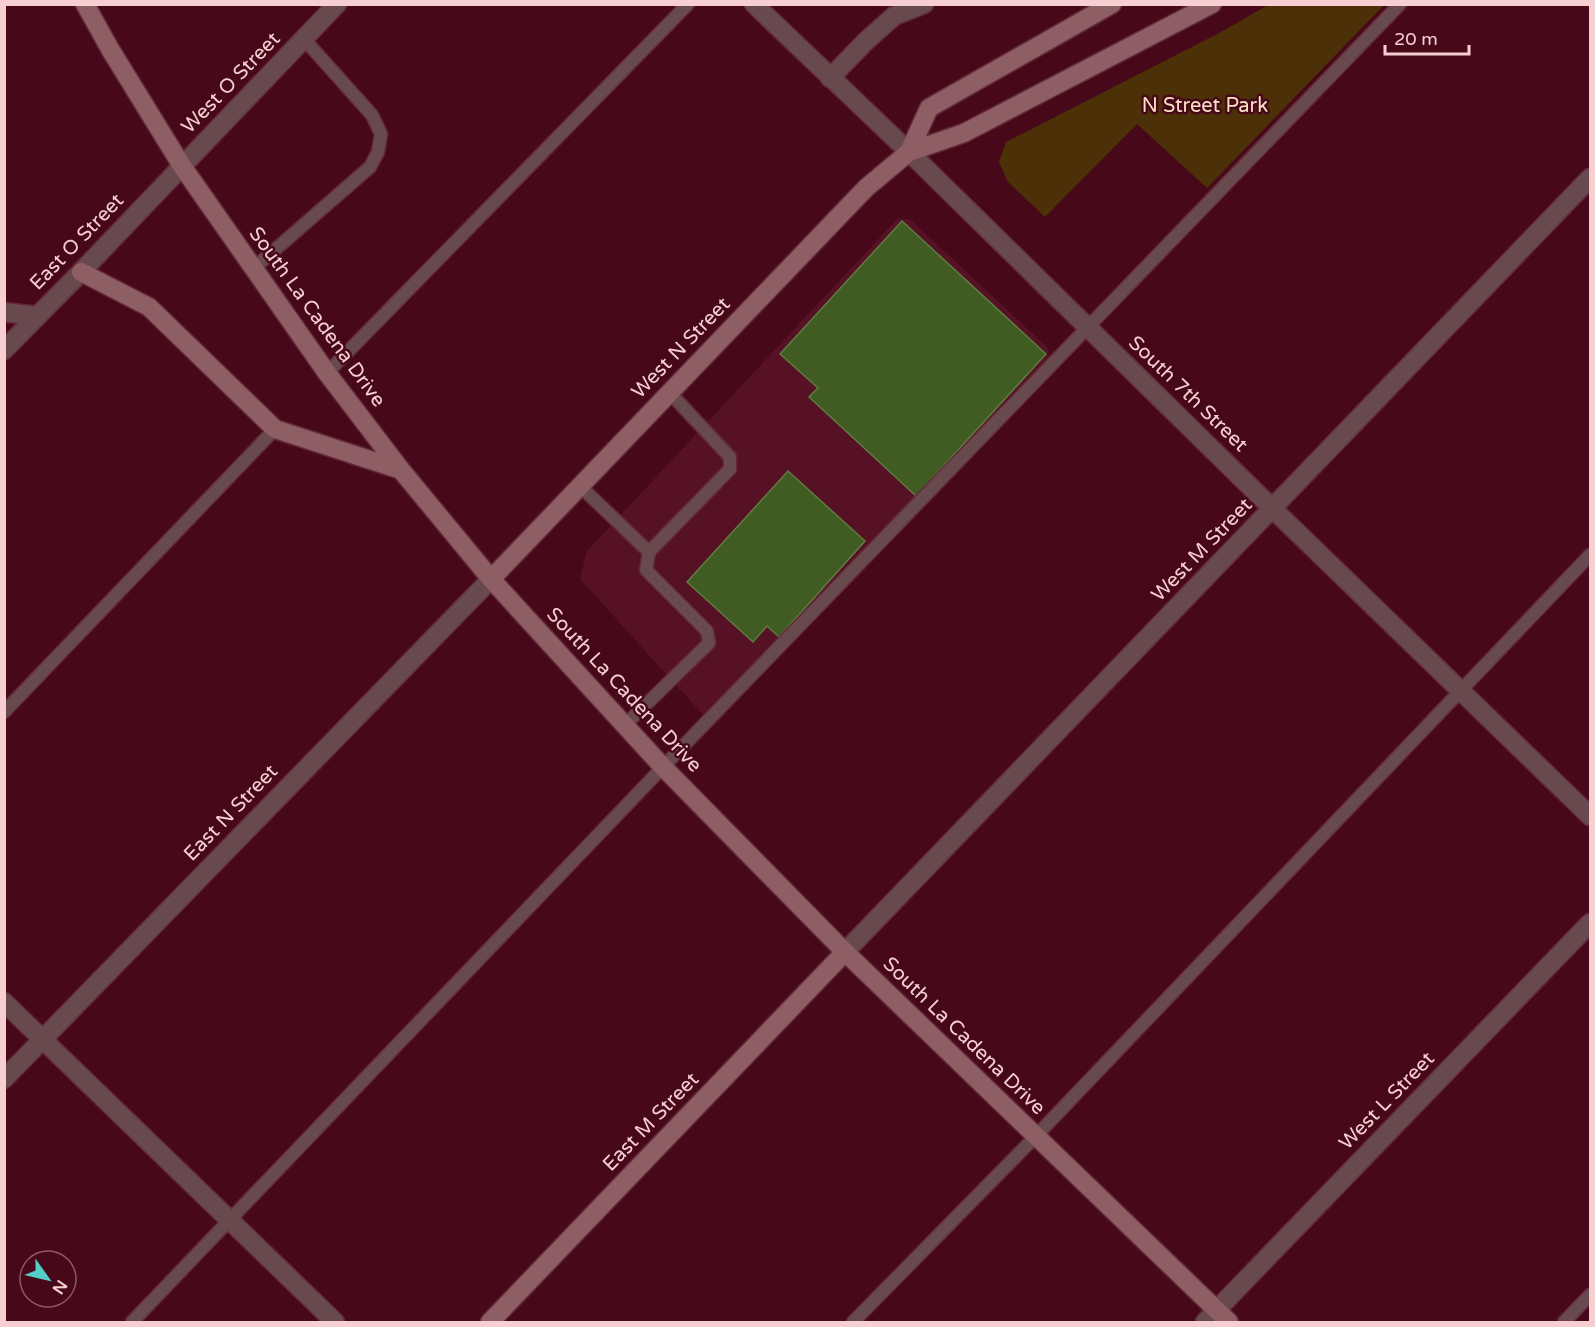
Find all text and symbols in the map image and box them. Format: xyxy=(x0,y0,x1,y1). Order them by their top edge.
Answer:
scale bar xyxy=(1385,18,1469,56)
street label: West O Street xyxy=(177,27,286,139)
text: 20 m xyxy=(1394,28,1438,50)
park label: N Street Park xyxy=(1142,94,1268,118)
street label: East O Street xyxy=(25,189,129,295)
street label: South La Cadena Drive xyxy=(244,222,390,412)
street label: West N Street xyxy=(627,292,736,404)
street label: South 7th Street xyxy=(1123,331,1253,457)
street label: West M Street xyxy=(1147,493,1258,607)
street label: South La Cadena Drive xyxy=(541,603,707,777)
street label: East N Street xyxy=(179,760,283,866)
street label: South La Cadena Drive xyxy=(878,952,1050,1120)
street label: West L Street xyxy=(1334,1047,1440,1155)
street label: East M Street xyxy=(598,1067,704,1176)
north arrow xyxy=(18,1249,78,1309)
text: N xyxy=(48,1276,71,1298)

